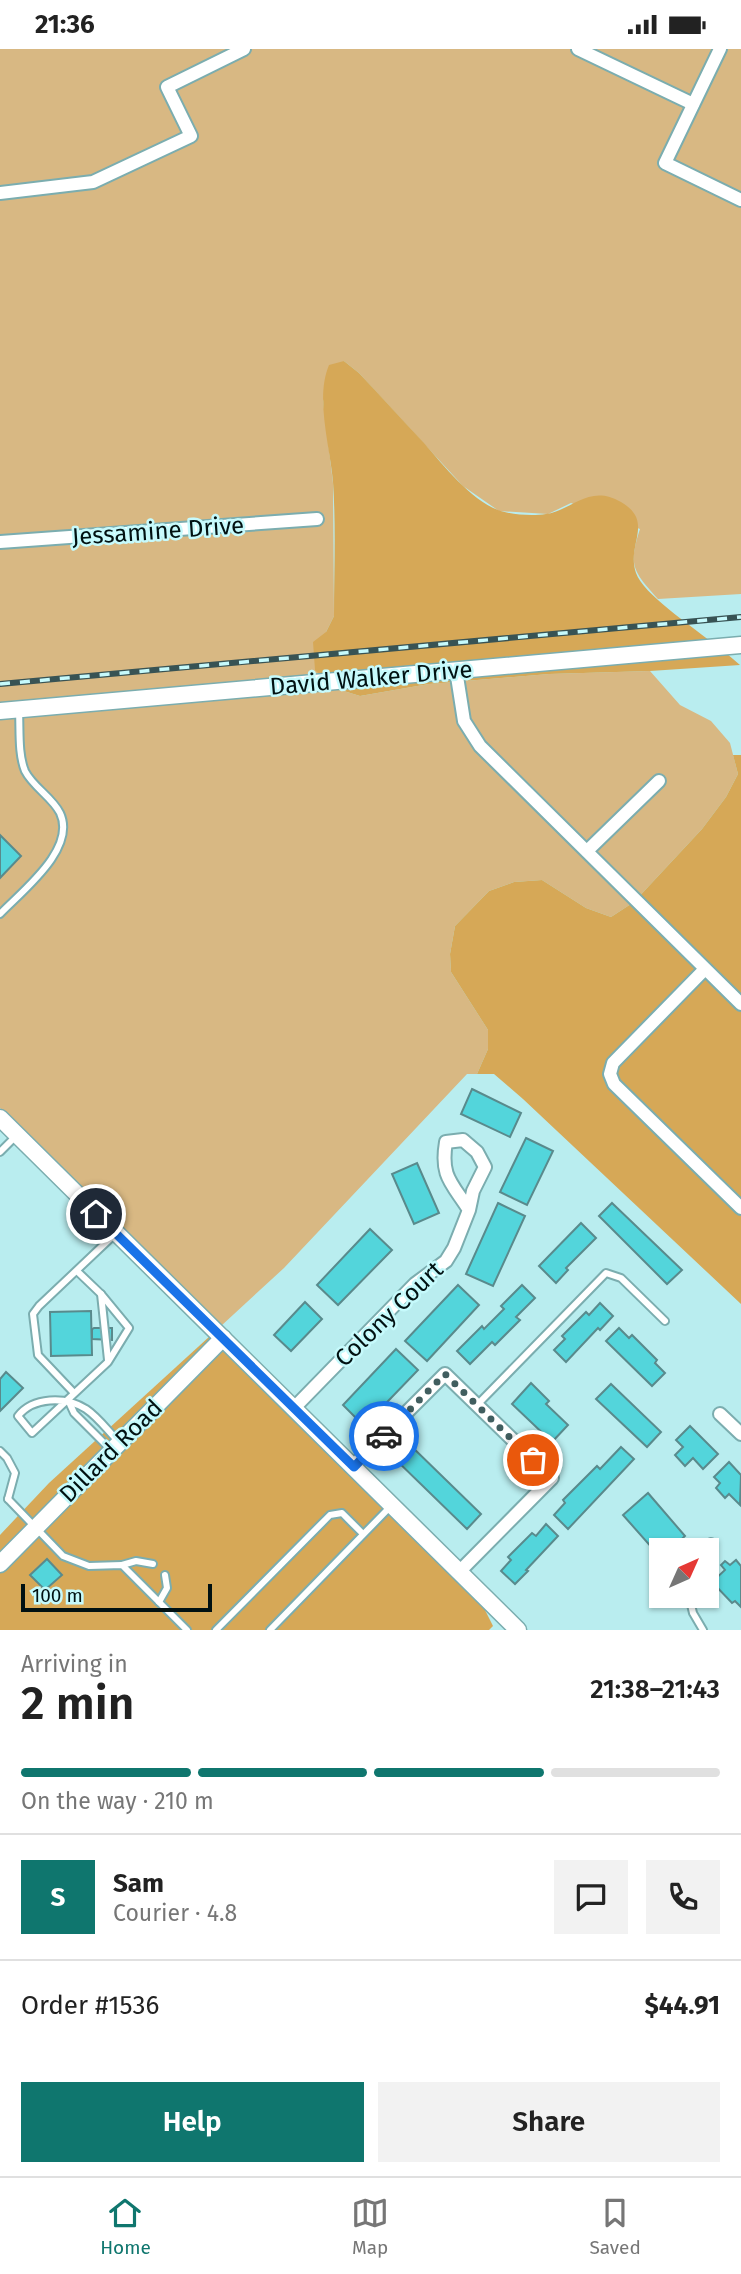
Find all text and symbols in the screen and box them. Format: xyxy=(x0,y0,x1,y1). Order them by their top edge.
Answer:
text: 21:36 xyxy=(35,9,95,40)
street label: Jessamine Drive xyxy=(71,511,245,551)
street label: David Walker Drive xyxy=(269,655,473,701)
pin xyxy=(66,1184,126,1244)
icon: home xyxy=(77,1195,115,1233)
street label: Colony Court xyxy=(329,1255,449,1372)
street label: Dillard Road xyxy=(54,1394,168,1508)
courier xyxy=(349,1401,419,1471)
icon: car xyxy=(365,1417,403,1455)
pin xyxy=(503,1430,563,1490)
icon: bag xyxy=(514,1441,552,1479)
north arrow xyxy=(649,1538,719,1608)
map controls xyxy=(649,1538,719,1608)
scale bar xyxy=(21,1581,212,1613)
text: 100 m xyxy=(32,1584,83,1607)
text: Arriving in xyxy=(21,1650,128,1678)
text: 21:38–21:43 xyxy=(590,1674,720,1705)
text: 2 min xyxy=(21,1676,134,1731)
text: On the way · 210 m xyxy=(21,1787,214,1815)
button: chat xyxy=(554,1860,628,1934)
button: phone xyxy=(646,1860,720,1934)
text: Sam xyxy=(113,1868,164,1899)
text: S xyxy=(51,1882,65,1913)
text: Courier · 4.8 xyxy=(113,1899,237,1927)
text: Order #1536 xyxy=(21,1990,159,2021)
text: $44.91 xyxy=(645,1990,720,2021)
button: Help xyxy=(21,2082,364,2162)
button: Share xyxy=(378,2082,720,2162)
tab: Home xyxy=(100,2194,151,2259)
tab: Map xyxy=(351,2194,389,2259)
tab: Saved xyxy=(589,2194,641,2259)

